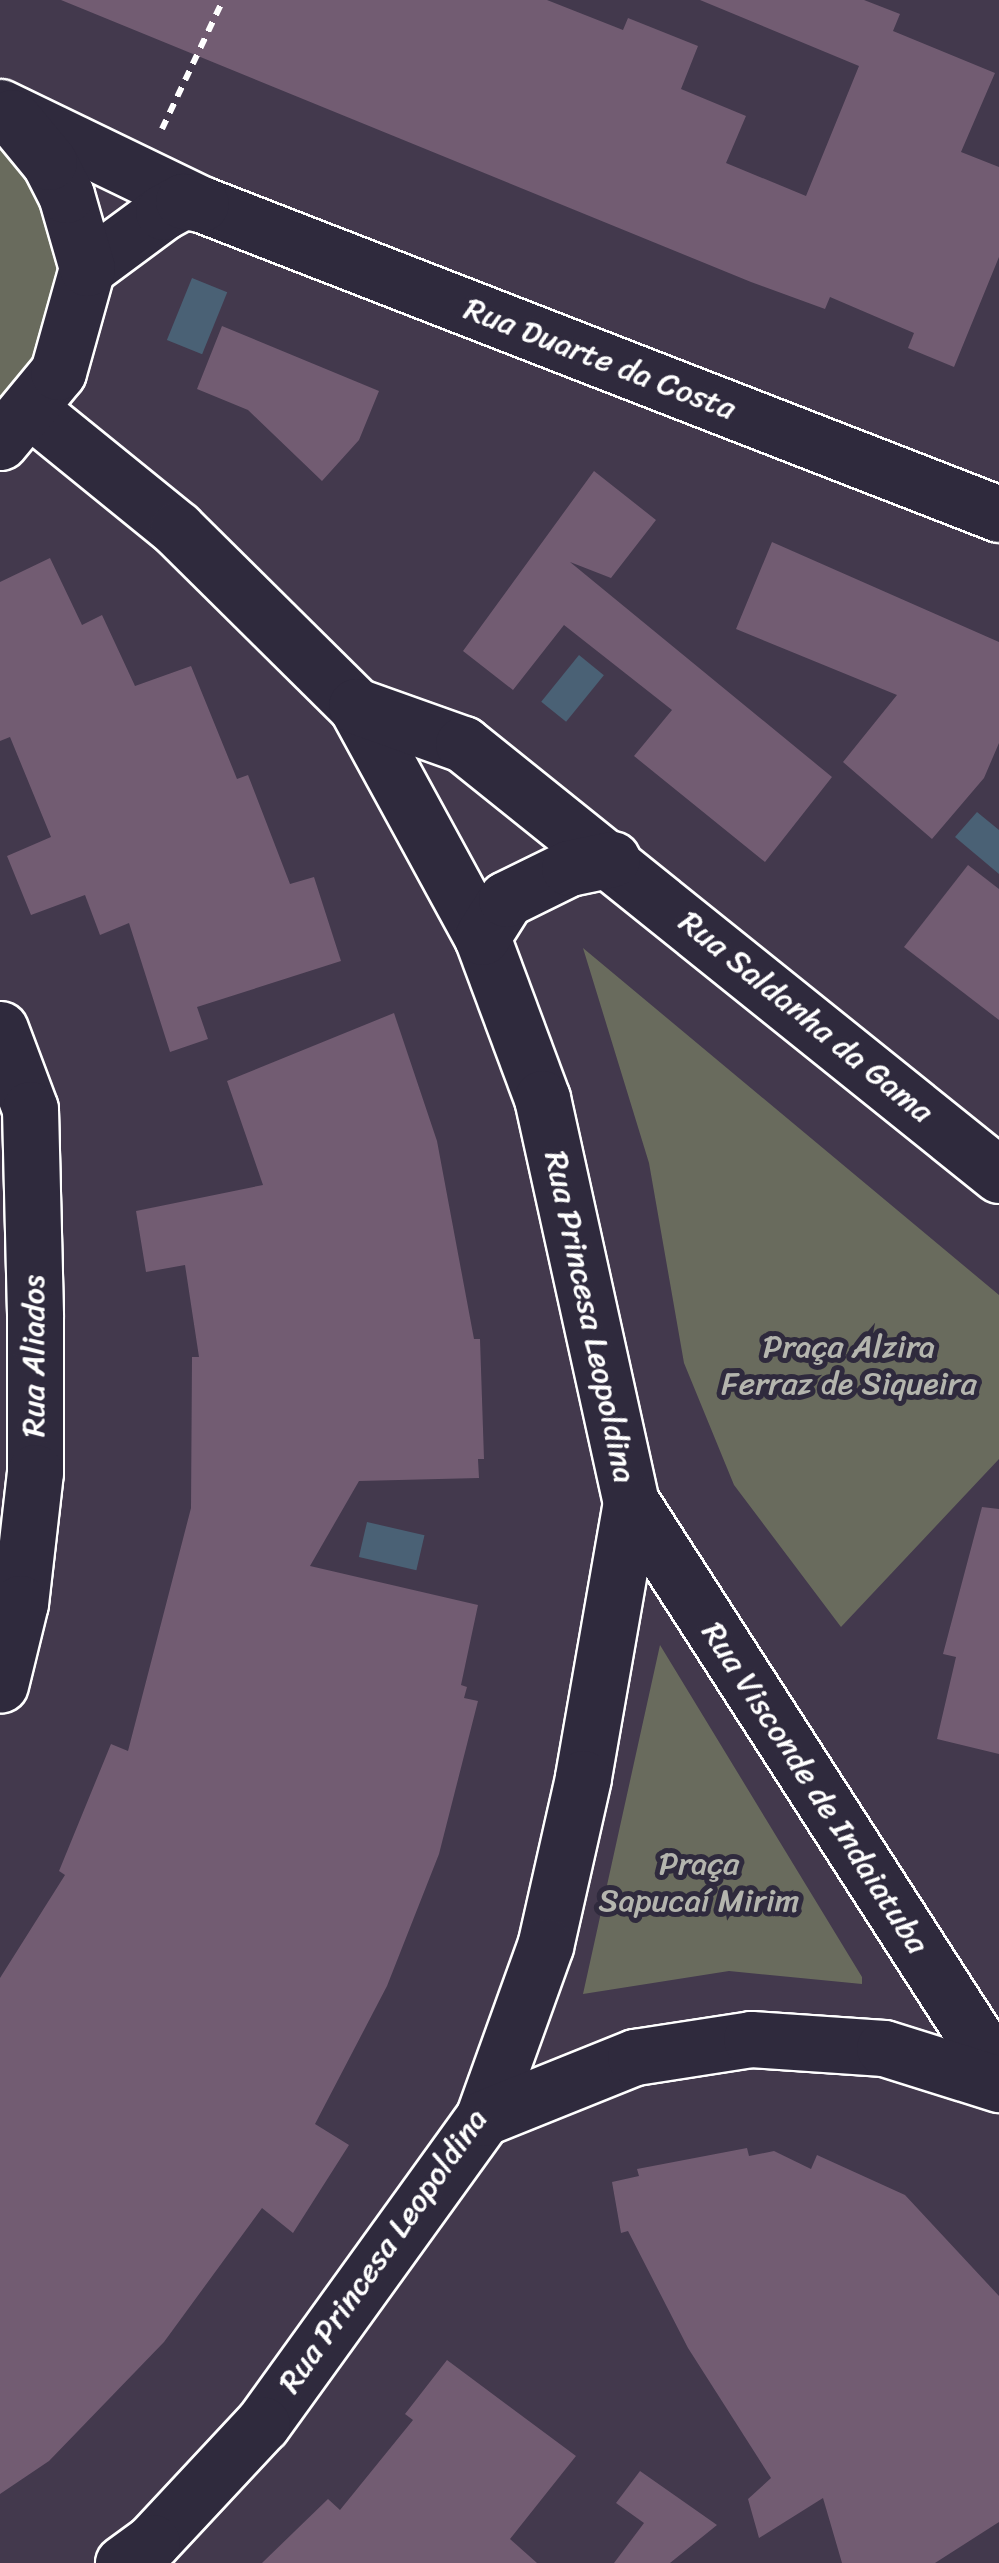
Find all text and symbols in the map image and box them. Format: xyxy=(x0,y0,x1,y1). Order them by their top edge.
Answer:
street label: Rua Duarte da Costa xyxy=(459,290,741,428)
street label: Rua Saldanha da Gama xyxy=(671,903,941,1131)
street label: Rua Princesa Leopoldina xyxy=(536,1147,644,1487)
street label: Rua Aliados xyxy=(15,1275,53,1437)
park label: Praça Alzira Ferraz de Siqueira xyxy=(721,1329,977,1404)
street label: Rua Visconde de Indaiatuba xyxy=(694,1615,936,1961)
park label: Praça Sapucaí Mirim xyxy=(599,1846,799,1921)
street label: Rua Princesa Leopoldina xyxy=(270,2101,496,2401)

